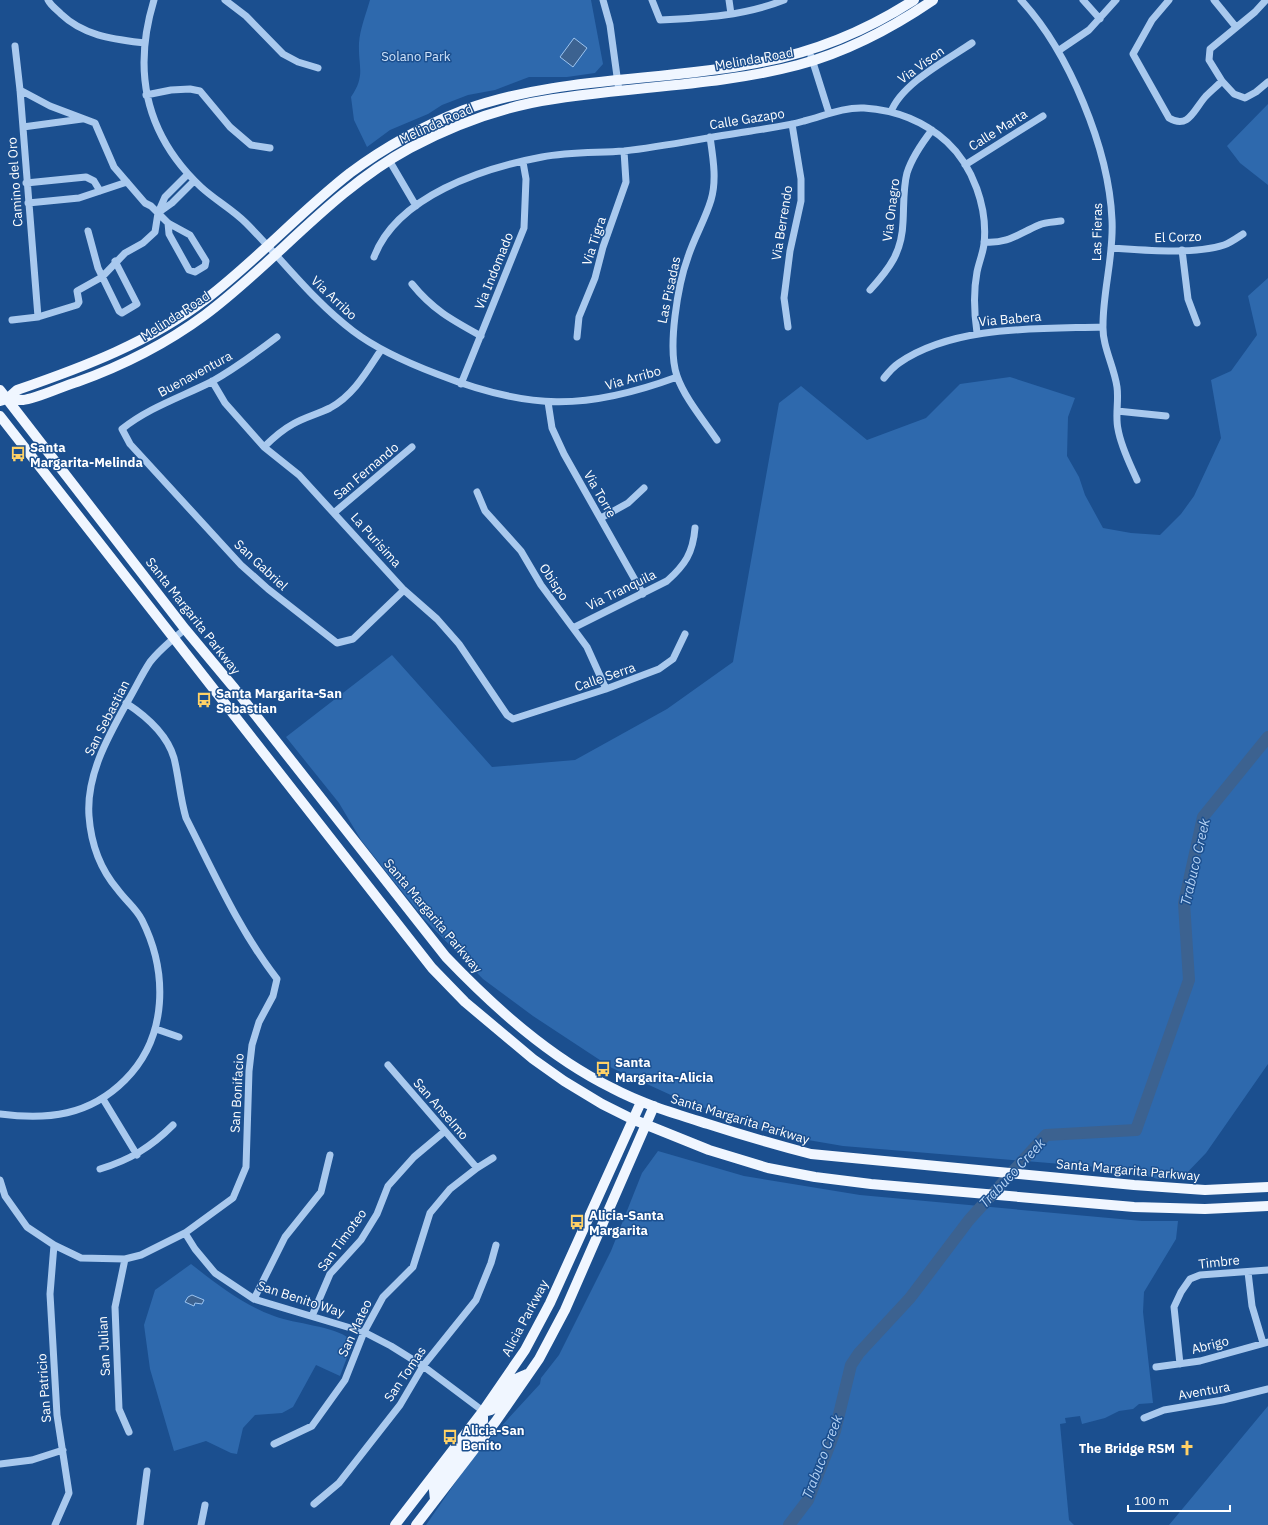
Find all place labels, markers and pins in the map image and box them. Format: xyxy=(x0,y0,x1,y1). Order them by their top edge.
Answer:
place label: Santa Margarita-Melinda xyxy=(30,439,143,471)
bus stop icon: Santa Margarita-Melinda xyxy=(9,445,27,463)
place label: Santa Margarita-San Sebastian xyxy=(216,685,342,717)
bus stop icon: Santa Margarita-San Sebastian xyxy=(195,691,213,709)
place label: Santa Margarita-Alicia xyxy=(615,1054,713,1086)
bus stop icon: Santa Margarita-Alicia xyxy=(594,1060,612,1078)
place label: Alicia-Santa Margarita xyxy=(589,1207,664,1239)
bus stop icon: Alicia-Santa Margarita xyxy=(568,1213,586,1231)
place label: Alicia-San Benito xyxy=(462,1422,525,1454)
bus stop icon: Alicia-San Benito xyxy=(441,1428,459,1446)
church icon: The Bridge RSM xyxy=(1178,1439,1196,1457)
place label: The Bridge RSM xyxy=(1079,1440,1175,1457)

